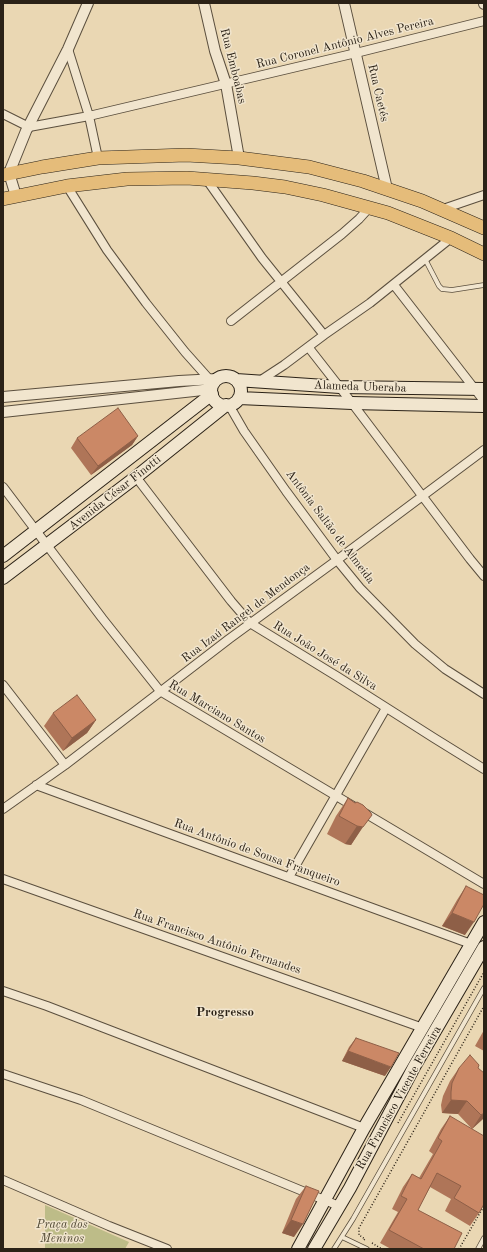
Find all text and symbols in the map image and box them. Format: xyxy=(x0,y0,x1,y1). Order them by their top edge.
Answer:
street label: Rua Coronel Antônio Alves Pereira xyxy=(255,14,435,72)
street label: Rua Emboabas xyxy=(217,27,249,105)
street label: Rua Caetés xyxy=(364,63,392,123)
street label: Alameda Uberaba xyxy=(313,378,407,396)
street label: Avenida César Finotti xyxy=(66,452,164,534)
street label: Antônia Saltão de Almeida xyxy=(282,467,378,587)
street label: Rua Izaú Rangel de Mendonça xyxy=(179,560,313,666)
street label: Rua João José da Silva xyxy=(270,618,380,694)
street label: Rua Marciano Santos xyxy=(166,677,268,747)
street label: Rua Antônio de Sousa Franqueiro xyxy=(172,816,342,890)
street label: Rua Francisco Antônio Fernandes xyxy=(131,906,303,978)
district label: Progresso xyxy=(196,1005,254,1021)
street label: Rua Francisco Vicente Ferreira xyxy=(353,1023,445,1173)
park label: Praça dos Meninos xyxy=(36,1218,88,1246)

